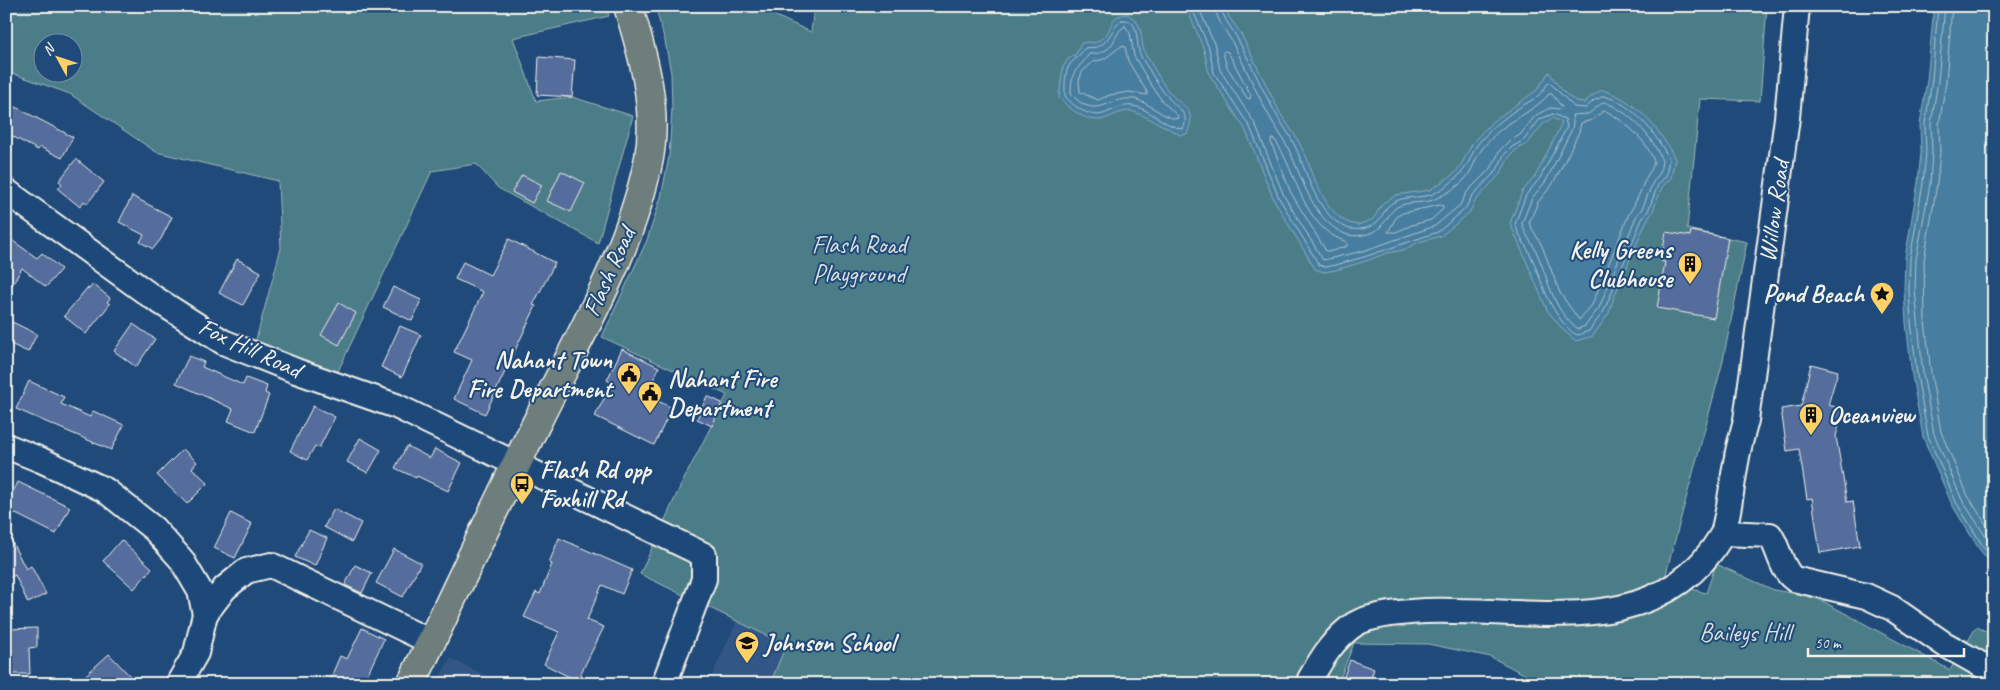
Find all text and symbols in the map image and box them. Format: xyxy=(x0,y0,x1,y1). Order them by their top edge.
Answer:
north arrow xyxy=(32,32,82,82)
text: N xyxy=(39,39,59,59)
street label: Willow Road xyxy=(1751,154,1798,264)
street label: Flash Road xyxy=(575,219,644,322)
park label: Flash Road Playground xyxy=(812,229,910,290)
place label: Kelly Greens Clubhouse xyxy=(1570,234,1675,295)
building icon: Kelly Greens Clubhouse xyxy=(1677,251,1703,285)
place label: Pond Beach xyxy=(1763,278,1865,310)
place icon: Pond Beach xyxy=(1869,281,1895,315)
street label: Fox Hill Road xyxy=(194,310,310,387)
place label: Nahant Town Fire Department xyxy=(467,344,615,405)
public building icon: Nahant Town Fire Department xyxy=(616,361,642,395)
place label: Nahant Fire Department xyxy=(668,363,779,424)
public building icon: Nahant Fire Department xyxy=(637,380,663,414)
place label: Oceanview xyxy=(1828,399,1916,431)
building icon: Oceanview xyxy=(1798,402,1824,436)
place label: Flash Rd opp Foxhill Rd xyxy=(540,454,653,515)
bus stop icon: Flash Rd opp Foxhill Rd xyxy=(509,471,535,505)
park label: Baileys Hill xyxy=(1699,617,1796,649)
scale bar xyxy=(1808,625,1964,657)
place label: Johnson School xyxy=(762,627,899,659)
school or university icon: Johnson School xyxy=(734,630,760,664)
text: 50 m xyxy=(1815,634,1842,653)

